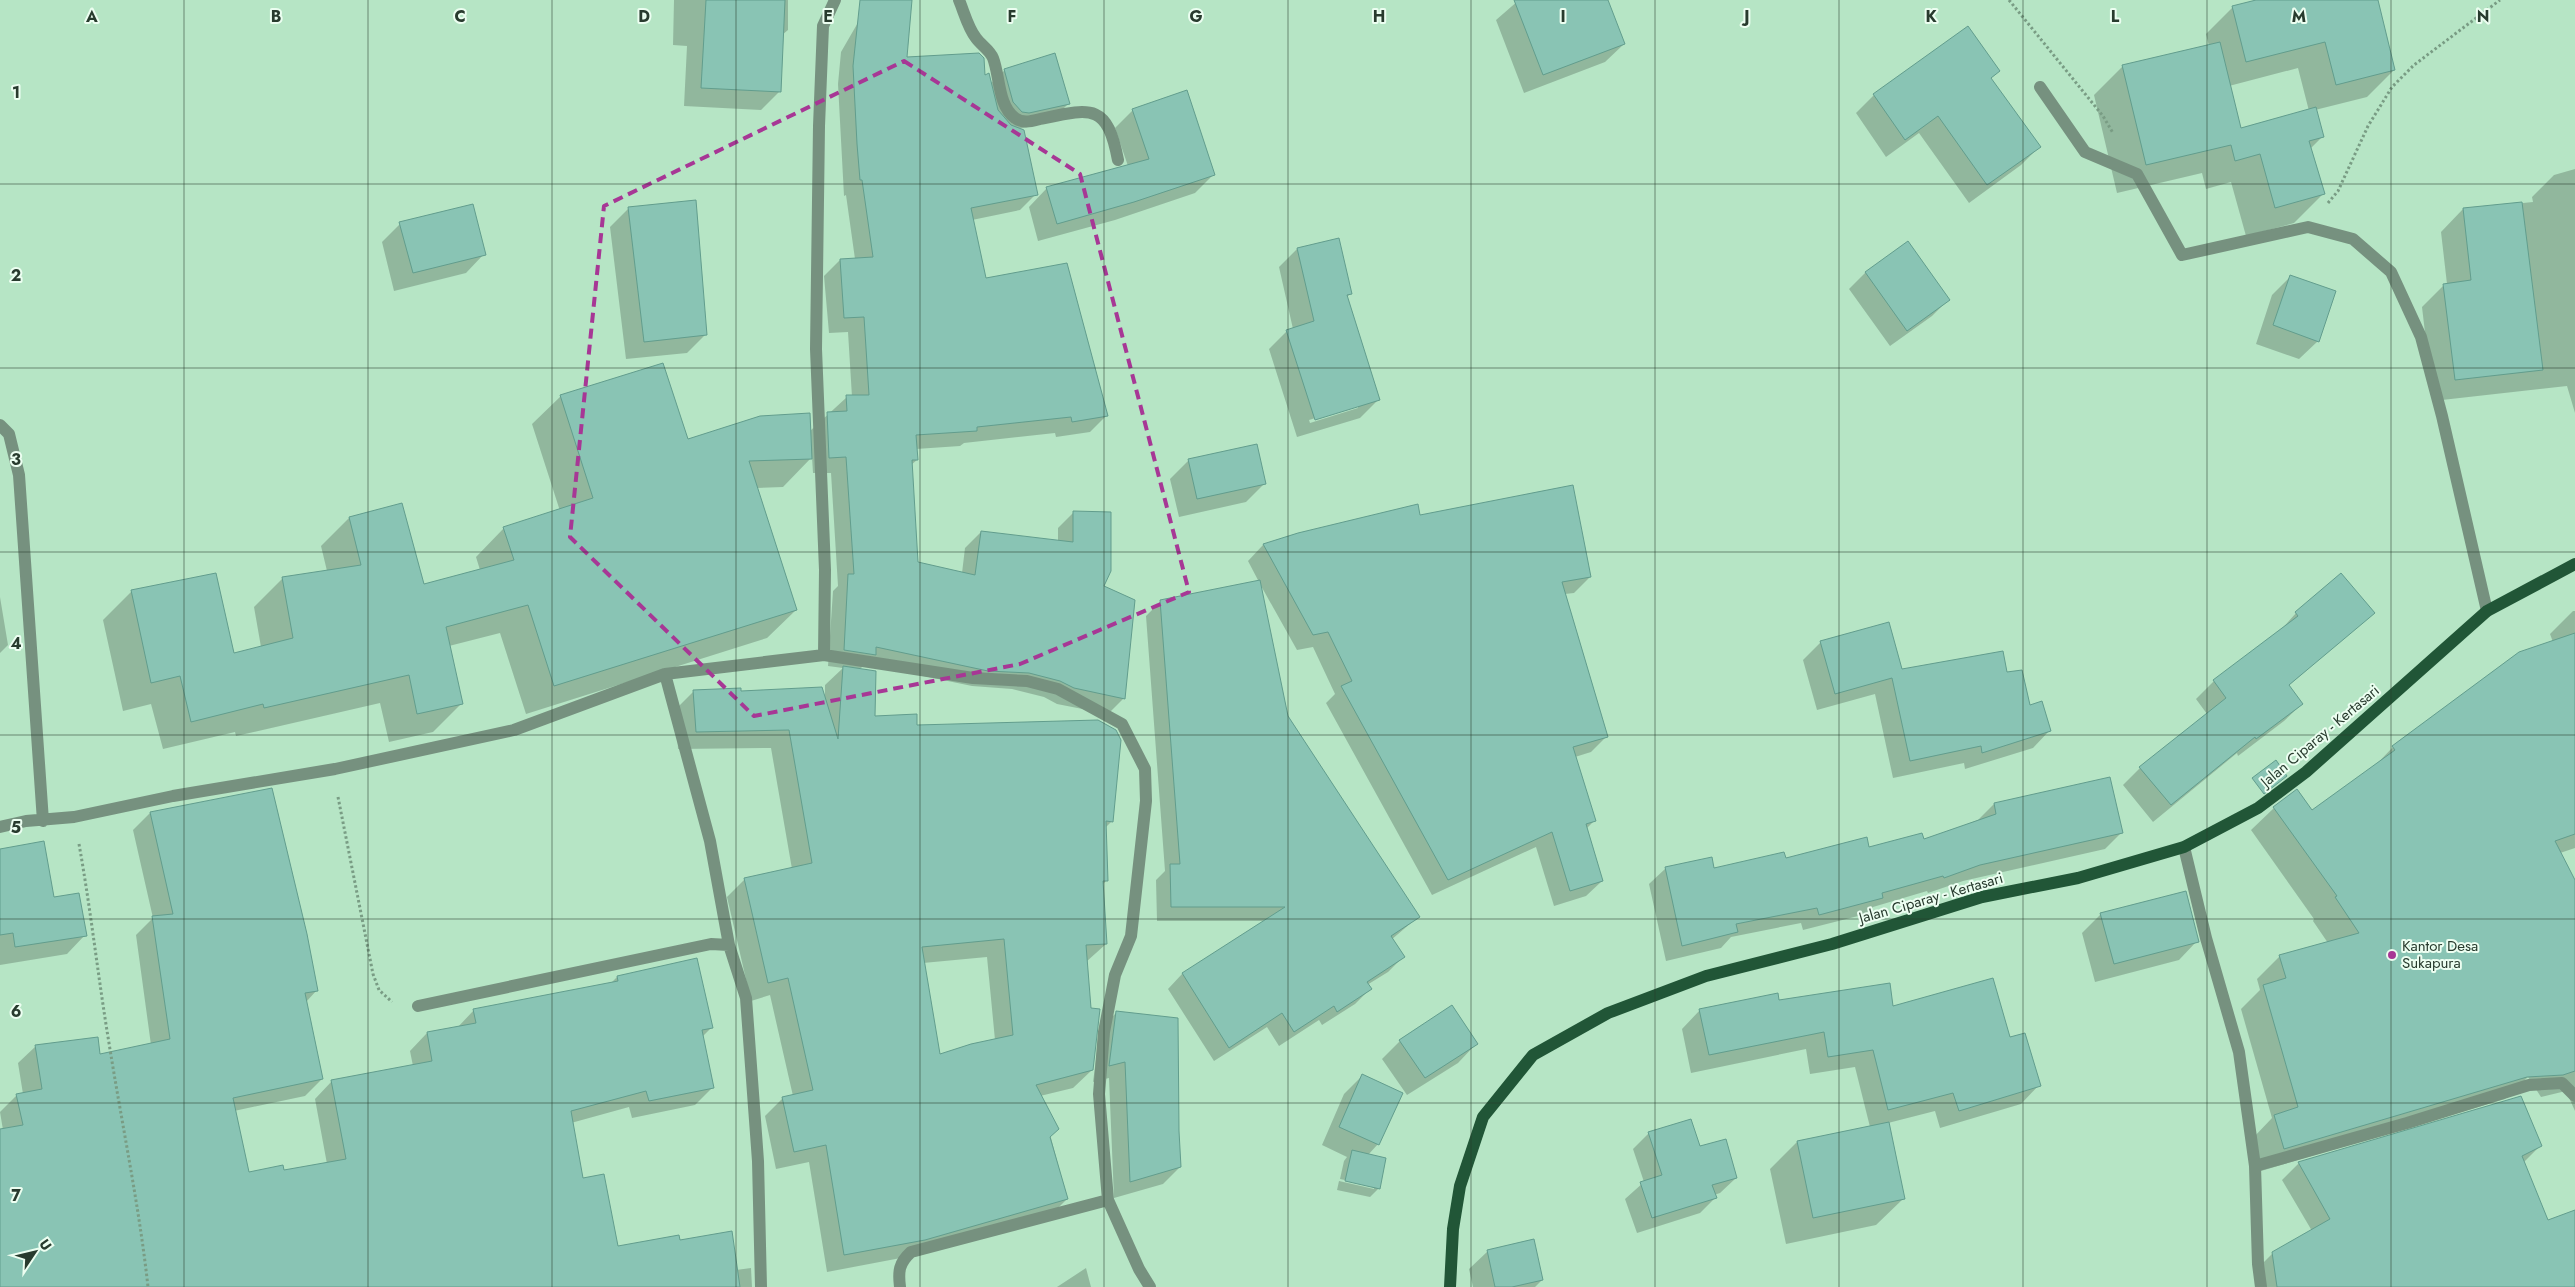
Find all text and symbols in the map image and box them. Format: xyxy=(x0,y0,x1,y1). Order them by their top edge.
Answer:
text: A xyxy=(85,5,98,28)
text: B xyxy=(271,5,281,28)
text: C xyxy=(454,5,466,28)
text: D xyxy=(638,5,650,28)
text: E xyxy=(823,5,833,28)
text: F xyxy=(1008,5,1016,28)
text: G xyxy=(1189,5,1203,28)
text: H xyxy=(1373,5,1385,28)
text: I xyxy=(1560,5,1566,28)
text: J xyxy=(1741,5,1750,28)
text: K xyxy=(1925,5,1937,28)
text: L xyxy=(2111,5,2120,28)
text: M xyxy=(2292,5,2306,28)
text: N xyxy=(2477,5,2489,28)
text: 1 xyxy=(12,81,20,104)
text: 2 xyxy=(11,264,21,287)
text: 3 xyxy=(11,448,21,471)
text: 4 xyxy=(10,632,22,655)
street label: Jalan Ciparay - Kertasari xyxy=(2254,680,2384,794)
text: 5 xyxy=(11,816,21,839)
street label: Jalan Ciparay - Kertasari xyxy=(1854,867,2006,930)
place label: Kantor Desa Sukapura xyxy=(2402,935,2478,974)
marker: Kantor Desa Sukapura xyxy=(2386,949,2398,961)
text: 6 xyxy=(11,1000,21,1023)
text: 7 xyxy=(11,1184,21,1207)
north arrow xyxy=(10,1227,60,1277)
text: U xyxy=(35,1235,57,1254)

